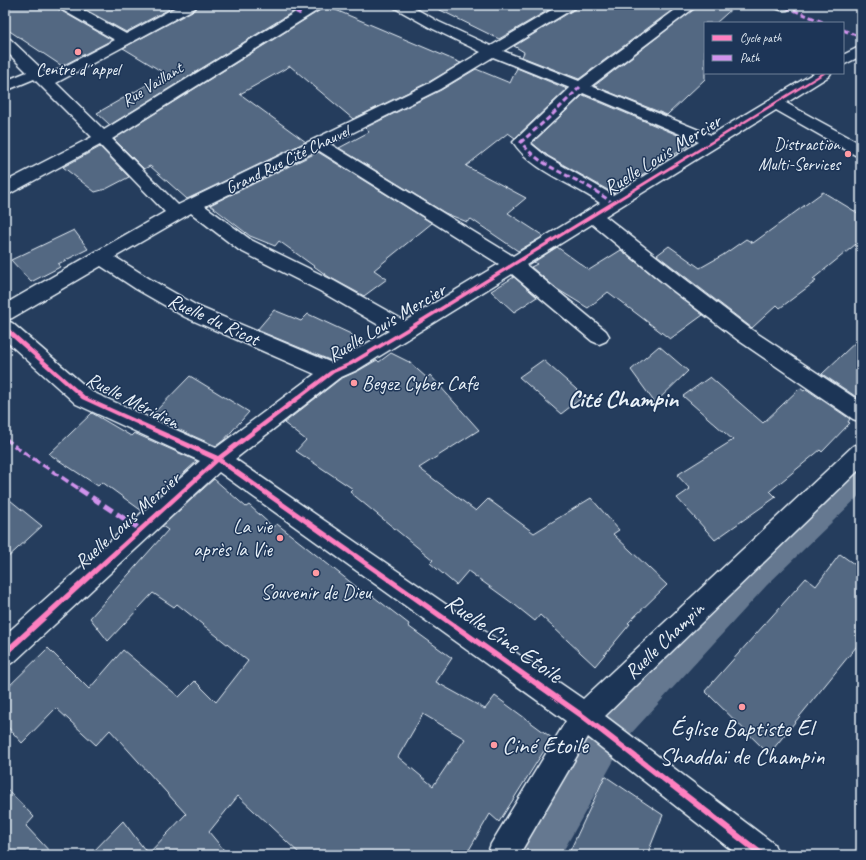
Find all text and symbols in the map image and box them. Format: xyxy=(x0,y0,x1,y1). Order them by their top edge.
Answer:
legend xyxy=(704,22,844,74)
text: Cycle path xyxy=(740,30,782,46)
marker: Centre d´appel xyxy=(73,47,83,57)
text: Path xyxy=(740,50,760,66)
street label: Rue Vaillant xyxy=(118,56,189,111)
place label: Centre d´appel xyxy=(36,59,123,80)
street label: Ruelle Louis Mercier xyxy=(599,107,727,200)
street label: Grand Rue Cité Chauvel xyxy=(222,119,355,198)
place label: Distraction Multi-Services xyxy=(758,134,842,175)
marker: Distraction Multi-Services xyxy=(843,149,853,159)
street label: Ruelle Louis Mercier xyxy=(323,276,451,368)
street label: Ruelle du Ricot xyxy=(164,288,265,352)
street label: Ruelle Méridien xyxy=(82,366,184,435)
place label: Begez Cyber Cafe xyxy=(362,371,480,396)
marker: Begez Cyber Cafe xyxy=(349,378,359,388)
district label: Cité Champin xyxy=(568,384,679,414)
street label: Ruelle Louis Mercier xyxy=(69,465,187,574)
place label: La vie après la Vie xyxy=(193,514,273,562)
marker: La vie après la Vie xyxy=(275,533,285,543)
marker: Souvenir de Dieu xyxy=(311,568,321,578)
place label: Souvenir de Dieu xyxy=(261,580,373,605)
street label: Ruelle Cine Etoile xyxy=(440,587,570,691)
street label: Ruelle Champin xyxy=(619,596,710,684)
marker: Église Baptiste El Shaddaï de Champin xyxy=(737,702,747,712)
place label: Église Baptiste El Shaddaï de Champin xyxy=(659,713,825,771)
place label: Ciné Etoile xyxy=(502,730,590,760)
marker: Ciné Etoile xyxy=(489,740,499,750)

